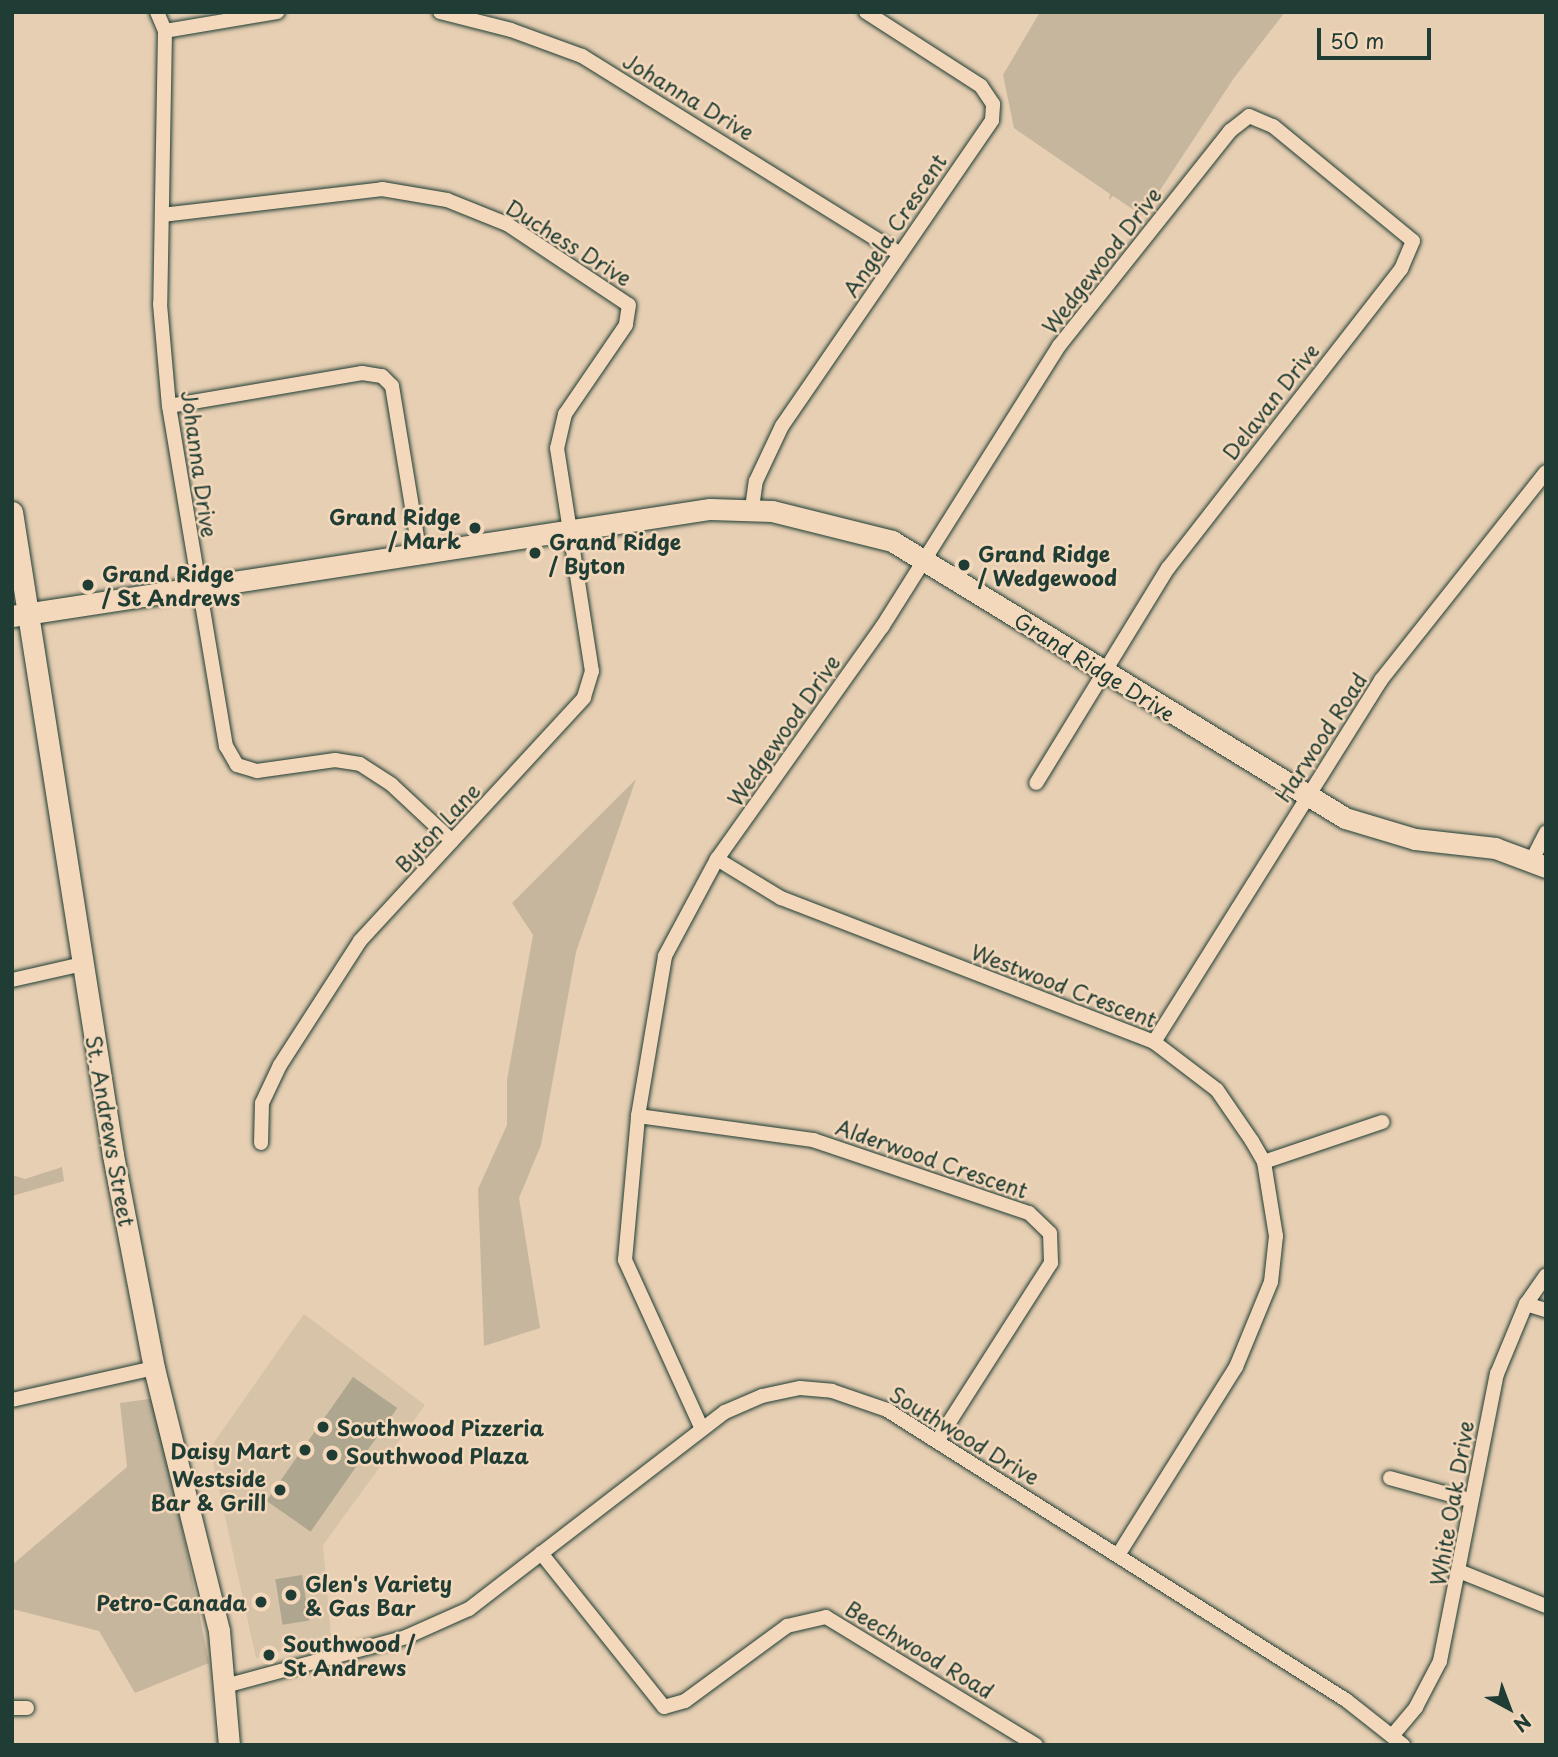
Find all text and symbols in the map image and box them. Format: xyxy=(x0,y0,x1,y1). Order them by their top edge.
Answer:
scale bar xyxy=(1320,14,1434,58)
text: 50 m xyxy=(1330,24,1384,56)
street label: Johanna Drive xyxy=(619,47,759,145)
street label: Angela Crescent xyxy=(837,149,951,301)
street label: Wedgewood Drive xyxy=(1036,182,1166,338)
street label: Duchess Drive xyxy=(501,193,637,291)
street label: Delavan Drive xyxy=(1216,337,1324,465)
street label: Johanna Drive xyxy=(177,389,223,539)
place label: Grand Ridge / Mark xyxy=(328,503,461,553)
marker: Grand Ridge / Mark xyxy=(467,520,483,536)
place label: Grand Ridge / Byton xyxy=(549,528,682,578)
place label: Grand Ridge / Wedgewood xyxy=(978,540,1119,590)
marker: Grand Ridge / Byton xyxy=(527,545,543,561)
marker: Grand Ridge / Wedgewood xyxy=(956,557,972,573)
place label: Grand Ridge / St Andrews xyxy=(102,560,241,610)
marker: Grand Ridge / St Andrews xyxy=(80,577,96,593)
street label: Grand Ridge Drive xyxy=(1009,606,1181,726)
street label: Wedgewood Drive xyxy=(721,649,845,811)
street label: Harwood Road xyxy=(1269,667,1371,807)
street label: Byton Lane xyxy=(389,777,485,877)
street label: Westwood Crescent xyxy=(967,938,1161,1032)
street label: St. Andrews Street xyxy=(82,1034,140,1228)
street label: Alderwood Crescent xyxy=(833,1113,1031,1203)
street label: Southwood Drive xyxy=(885,1380,1045,1490)
place label: Southwood Pizzeria xyxy=(337,1414,545,1440)
street label: White Oak Drive xyxy=(1424,1418,1478,1588)
marker: Southwood Pizzeria xyxy=(315,1419,331,1435)
place label: Daisy Mart xyxy=(170,1437,291,1463)
marker: Daisy Mart xyxy=(297,1442,313,1458)
place label: Southwood Plaza xyxy=(346,1442,530,1468)
marker: Southwood Plaza xyxy=(324,1447,340,1463)
place label: Westside Bar & Grill xyxy=(150,1465,266,1515)
marker: Westside Bar & Grill xyxy=(272,1482,288,1498)
place label: Glen's Variety & Gas Bar xyxy=(305,1570,453,1620)
marker: Glen's Variety & Gas Bar xyxy=(283,1587,299,1603)
place label: Petro-Canada xyxy=(96,1589,247,1615)
marker: Petro-Canada xyxy=(253,1594,269,1610)
street label: Beechwood Road xyxy=(841,1595,999,1703)
place label: Southwood / St Andrews xyxy=(283,1630,416,1680)
marker: Southwood / St Andrews xyxy=(261,1647,277,1663)
north arrow xyxy=(1474,1673,1544,1743)
text: N xyxy=(1508,1708,1538,1739)

